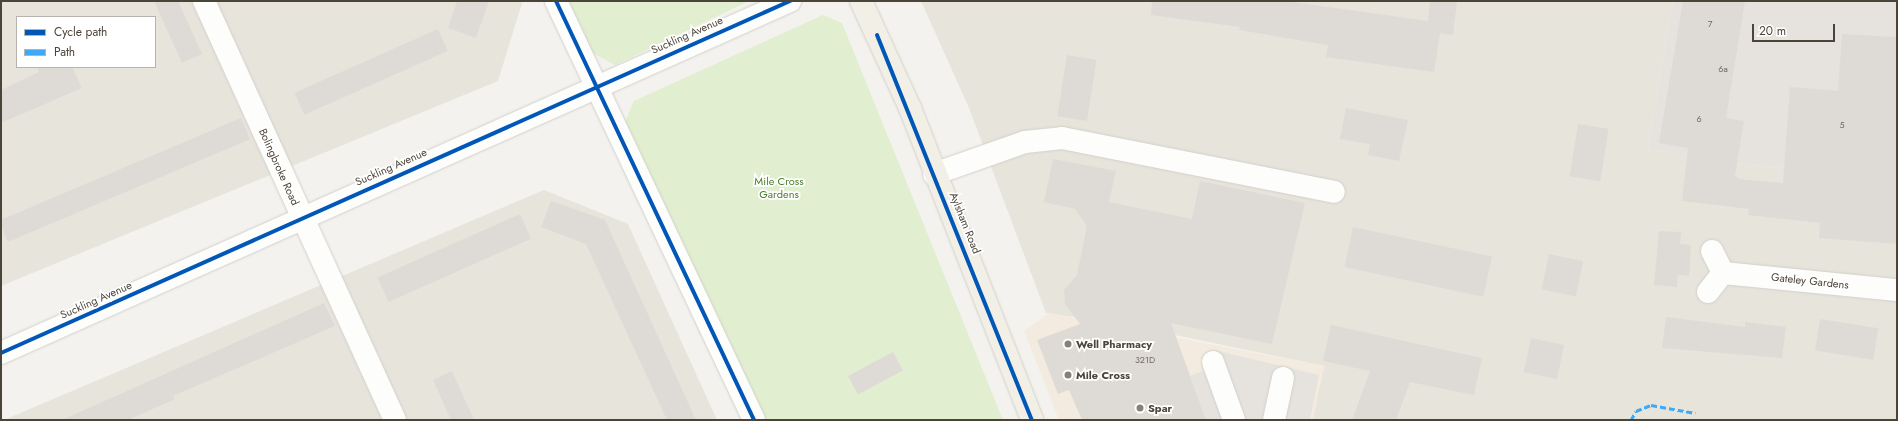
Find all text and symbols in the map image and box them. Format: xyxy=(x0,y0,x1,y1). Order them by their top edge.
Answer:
street label: Suckling Avenue xyxy=(649,13,725,57)
legend xyxy=(16,16,156,68)
scale bar xyxy=(1754,16,1837,42)
house number: 7 xyxy=(1708,19,1712,29)
text: 20 m xyxy=(1759,22,1786,40)
text: Cycle path xyxy=(54,23,107,41)
text: Path xyxy=(54,43,75,61)
house number: 6a xyxy=(1718,64,1728,74)
house number: 6 xyxy=(1696,114,1702,124)
house number: 5 xyxy=(1839,120,1845,130)
street label: Bolingbroke Road xyxy=(256,126,302,208)
street label: Suckling Avenue xyxy=(353,145,429,189)
park label: Mile Cross Gardens xyxy=(754,175,804,201)
street label: Aylsham Road xyxy=(947,190,983,256)
street label: Gateley Gardens xyxy=(1771,270,1849,292)
street label: Suckling Avenue xyxy=(58,278,134,322)
place label: Well Pharmacy xyxy=(1076,337,1152,351)
marker: Well Pharmacy xyxy=(1063,339,1073,349)
house number: 321D xyxy=(1135,355,1155,365)
place label: Mile Cross xyxy=(1076,368,1130,382)
marker: Mile Cross xyxy=(1063,370,1073,380)
place label: Spar xyxy=(1148,401,1172,415)
marker: Spar xyxy=(1135,403,1145,413)

